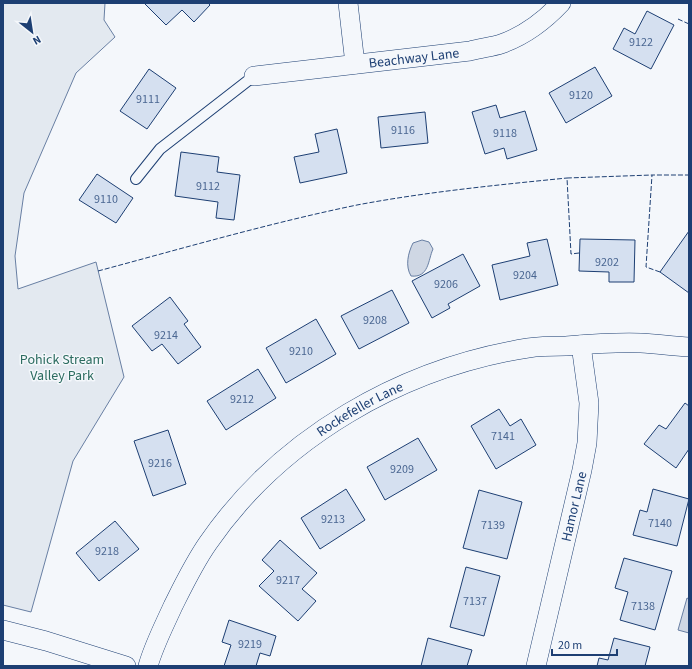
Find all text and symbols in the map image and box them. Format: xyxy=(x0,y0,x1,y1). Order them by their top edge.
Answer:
north arrow xyxy=(12,12,52,52)
text: N xyxy=(30,32,44,49)
house number: 9122 xyxy=(629,34,653,51)
street label: Beachway Lane xyxy=(368,43,460,74)
house number: 9120 xyxy=(569,87,593,104)
house number: 9111 xyxy=(136,91,160,108)
house number: 9116 xyxy=(391,122,415,139)
house number: 9118 xyxy=(493,125,517,142)
house number: 9112 xyxy=(196,178,220,195)
house number: 9110 xyxy=(94,191,118,208)
house number: 9202 xyxy=(595,254,619,271)
house number: 9204 xyxy=(513,267,537,284)
house number: 9206 xyxy=(434,276,458,293)
house number: 9208 xyxy=(363,312,387,329)
house number: 9214 xyxy=(154,327,178,344)
house number: 9210 xyxy=(289,343,313,360)
park label: Pohick Stream Valley Park xyxy=(20,350,104,386)
street label: Rockefeller Lane xyxy=(313,377,407,442)
house number: 9212 xyxy=(230,391,254,408)
house number: 7141 xyxy=(491,428,515,445)
house number: 9216 xyxy=(148,455,172,472)
house number: 9209 xyxy=(390,461,414,478)
street label: Hamor Lane xyxy=(557,469,592,544)
house number: 9213 xyxy=(321,511,345,528)
house number: 7140 xyxy=(648,515,672,532)
house number: 7139 xyxy=(481,517,505,534)
house number: 9218 xyxy=(95,543,119,560)
house number: 9217 xyxy=(276,572,300,589)
house number: 7137 xyxy=(463,593,487,610)
house number: 7138 xyxy=(631,598,655,615)
scale bar xyxy=(552,631,617,657)
house number: 9219 xyxy=(238,636,262,653)
text: 20 m xyxy=(558,637,582,654)

